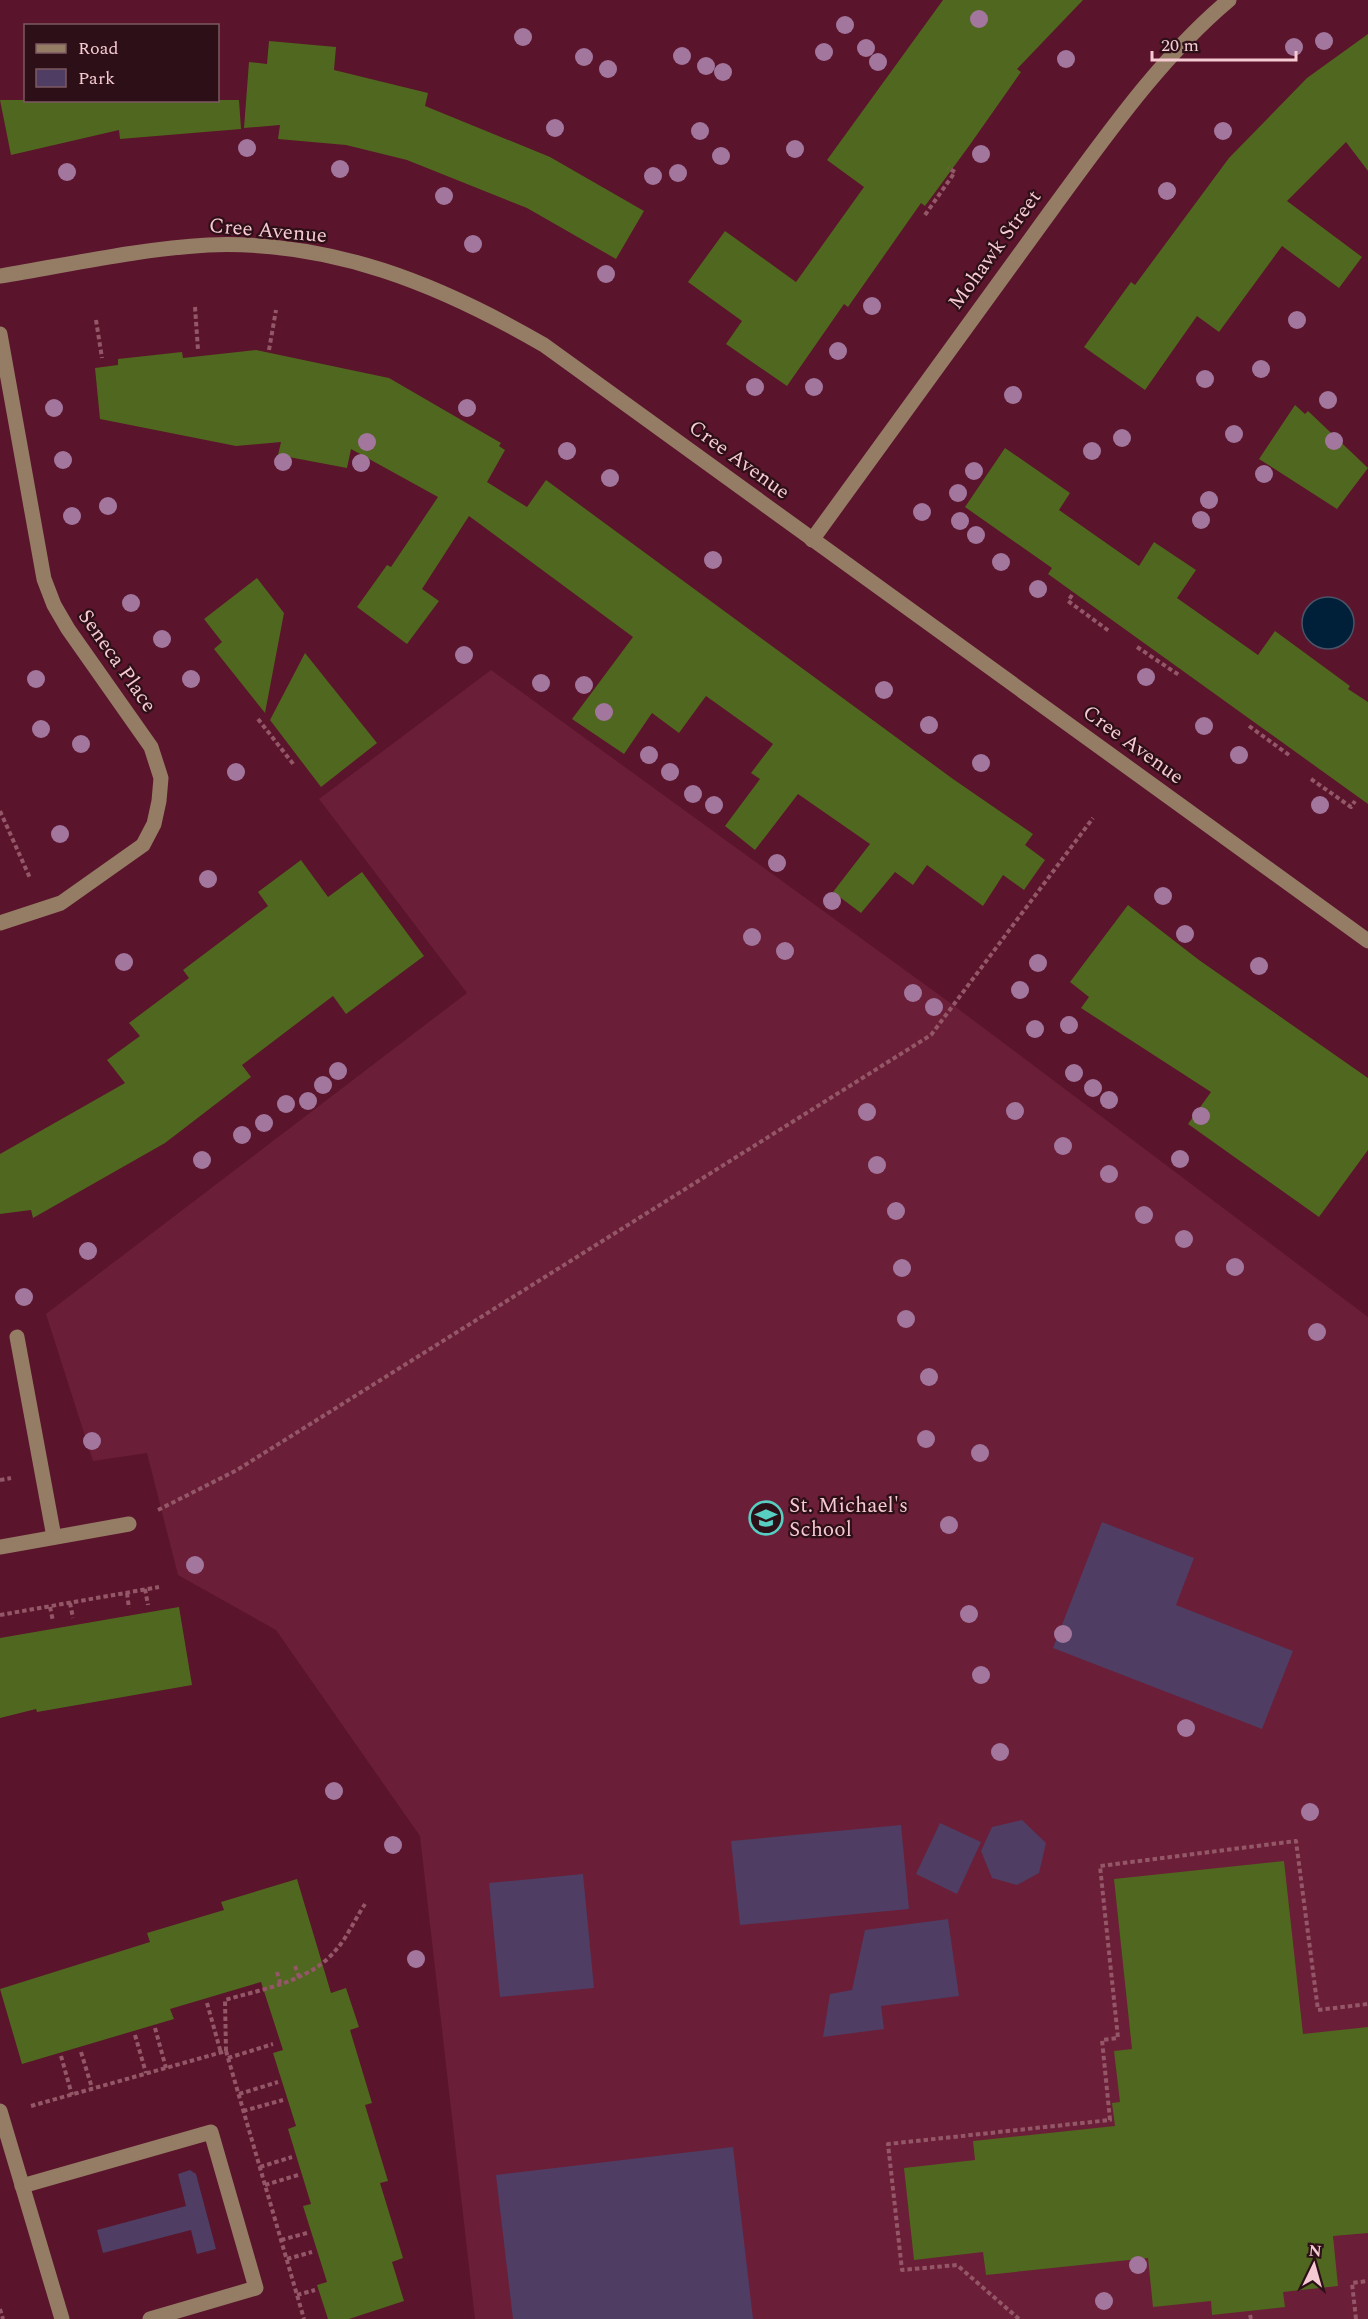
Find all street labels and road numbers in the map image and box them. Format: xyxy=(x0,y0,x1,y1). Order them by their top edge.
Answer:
street label: Mohawk Street xyxy=(940,183,1050,317)
street label: Cree Avenue xyxy=(208,210,328,252)
street label: Cree Avenue xyxy=(682,412,796,508)
street label: Seneca Place xyxy=(70,603,164,719)
street label: Cree Avenue xyxy=(1076,697,1190,793)

